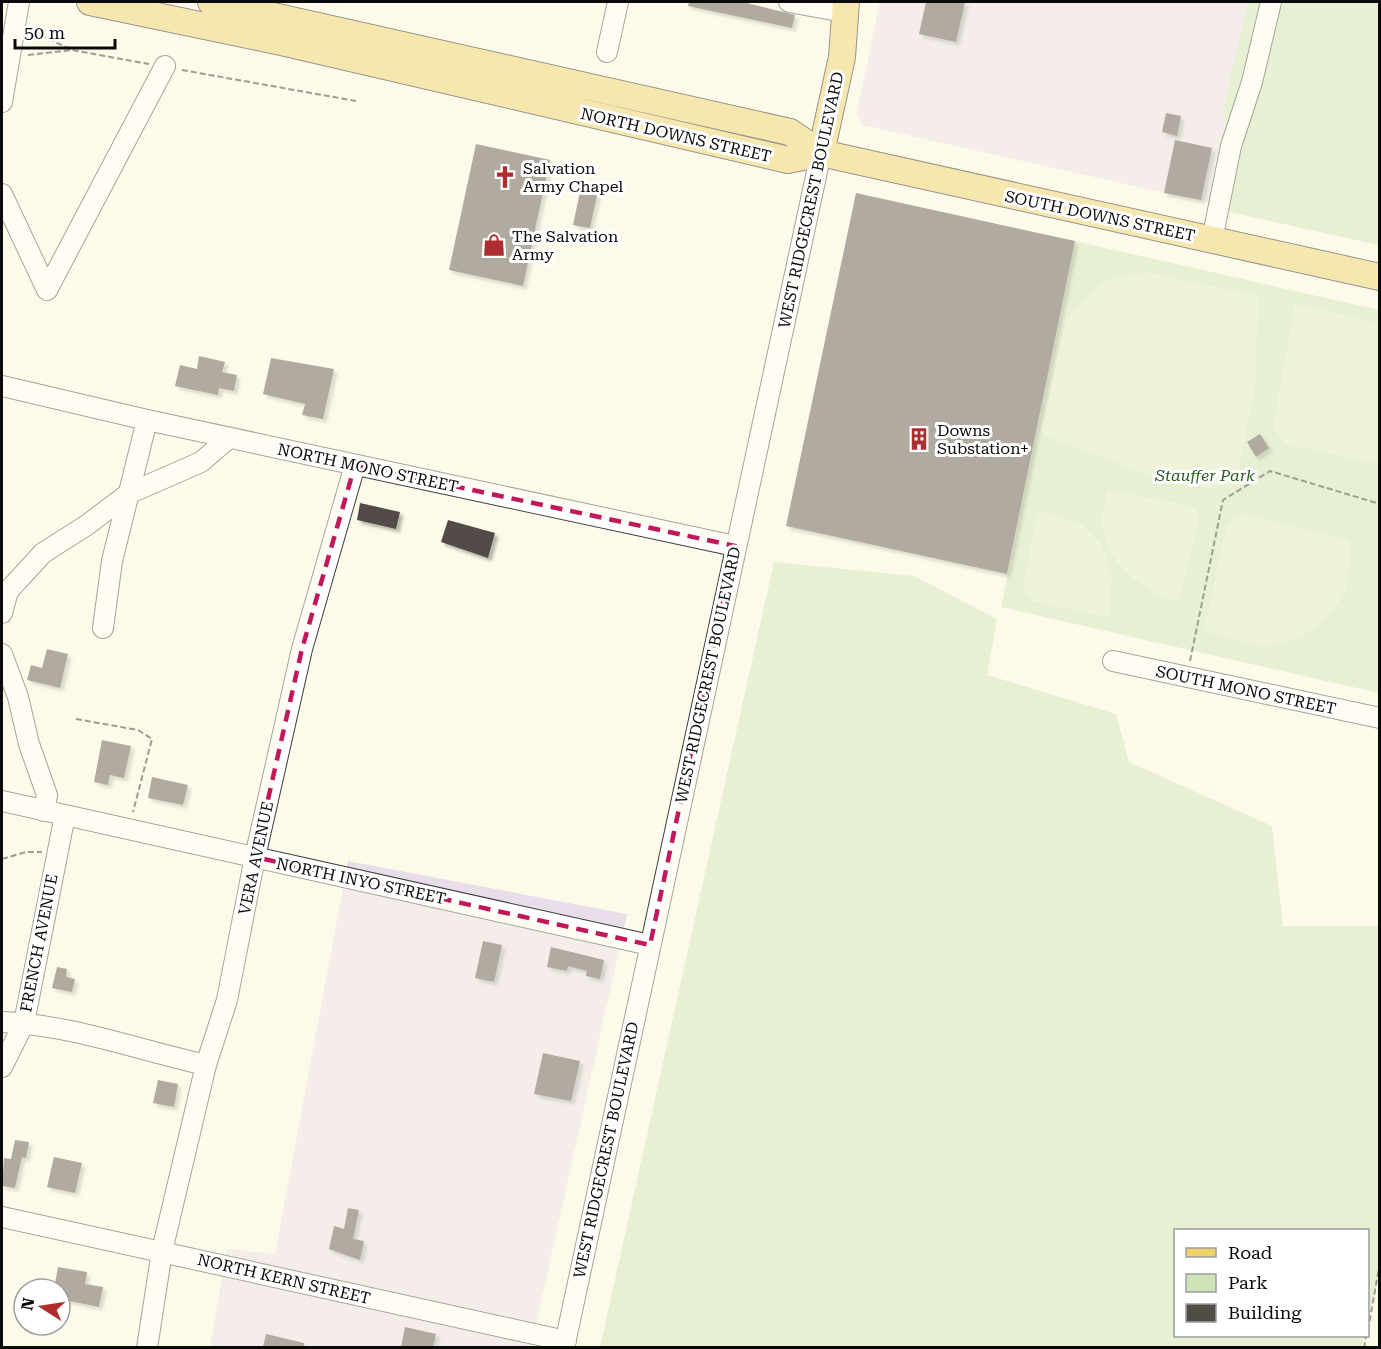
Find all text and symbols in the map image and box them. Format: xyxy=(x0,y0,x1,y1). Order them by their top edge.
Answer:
scale bar xyxy=(15,12,116,50)
text: 50 m xyxy=(24,22,65,43)
street label: WEST RIDGECREST BOULEVARD xyxy=(775,70,847,330)
street label: NORTH DOWNS STREET xyxy=(579,104,773,166)
place label: Salvation Army Chapel xyxy=(523,159,623,196)
church icon: Salvation Army Chapel xyxy=(492,164,518,190)
street label: SOUTH DOWNS STREET xyxy=(1003,187,1197,246)
place label: The Salvation Army xyxy=(512,227,618,264)
shop icon: The Salvation Army xyxy=(481,232,507,258)
place label: Downs Substation+ xyxy=(937,421,1029,458)
building icon: Downs Substation+ xyxy=(906,426,932,452)
street label: NORTH MONO STREET xyxy=(276,440,460,497)
park label: Stauffer Park xyxy=(1154,466,1255,485)
street label: WEST RIDGECREST BOULEVARD xyxy=(672,545,744,805)
street label: SOUTH MONO STREET xyxy=(1154,662,1338,718)
street label: VERA AVENUE xyxy=(235,799,277,917)
street label: NORTH INYO STREET xyxy=(274,854,448,908)
street label: FRENCH AVENUE xyxy=(16,872,62,1014)
street label: WEST RIDGECREST BOULEVARD xyxy=(570,1020,642,1280)
legend xyxy=(1174,1229,1369,1337)
text: Road xyxy=(1228,1242,1273,1263)
street label: NORTH KERN STREET xyxy=(196,1250,373,1308)
text: Park xyxy=(1228,1272,1268,1293)
north arrow xyxy=(12,1277,72,1337)
text: N xyxy=(17,1296,38,1312)
text: Building xyxy=(1228,1302,1302,1323)

